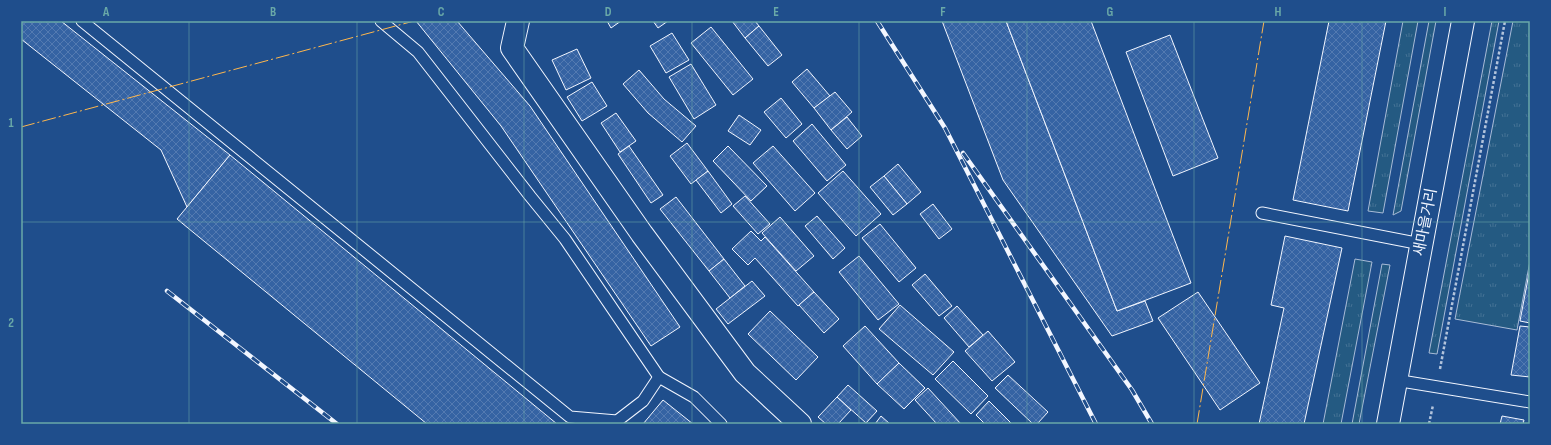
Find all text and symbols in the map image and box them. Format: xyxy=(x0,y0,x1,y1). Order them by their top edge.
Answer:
text: A xyxy=(102,4,110,20)
text: B xyxy=(270,4,276,20)
text: C xyxy=(438,4,445,20)
text: D xyxy=(605,4,612,20)
text: E xyxy=(773,4,779,20)
text: F xyxy=(940,4,946,20)
text: G xyxy=(1107,4,1114,20)
text: H xyxy=(1275,4,1282,20)
text: I xyxy=(1444,4,1447,20)
text: 1 xyxy=(8,115,14,131)
street label: 새마을거리 xyxy=(1410,186,1441,258)
text: 2 xyxy=(8,315,14,331)

